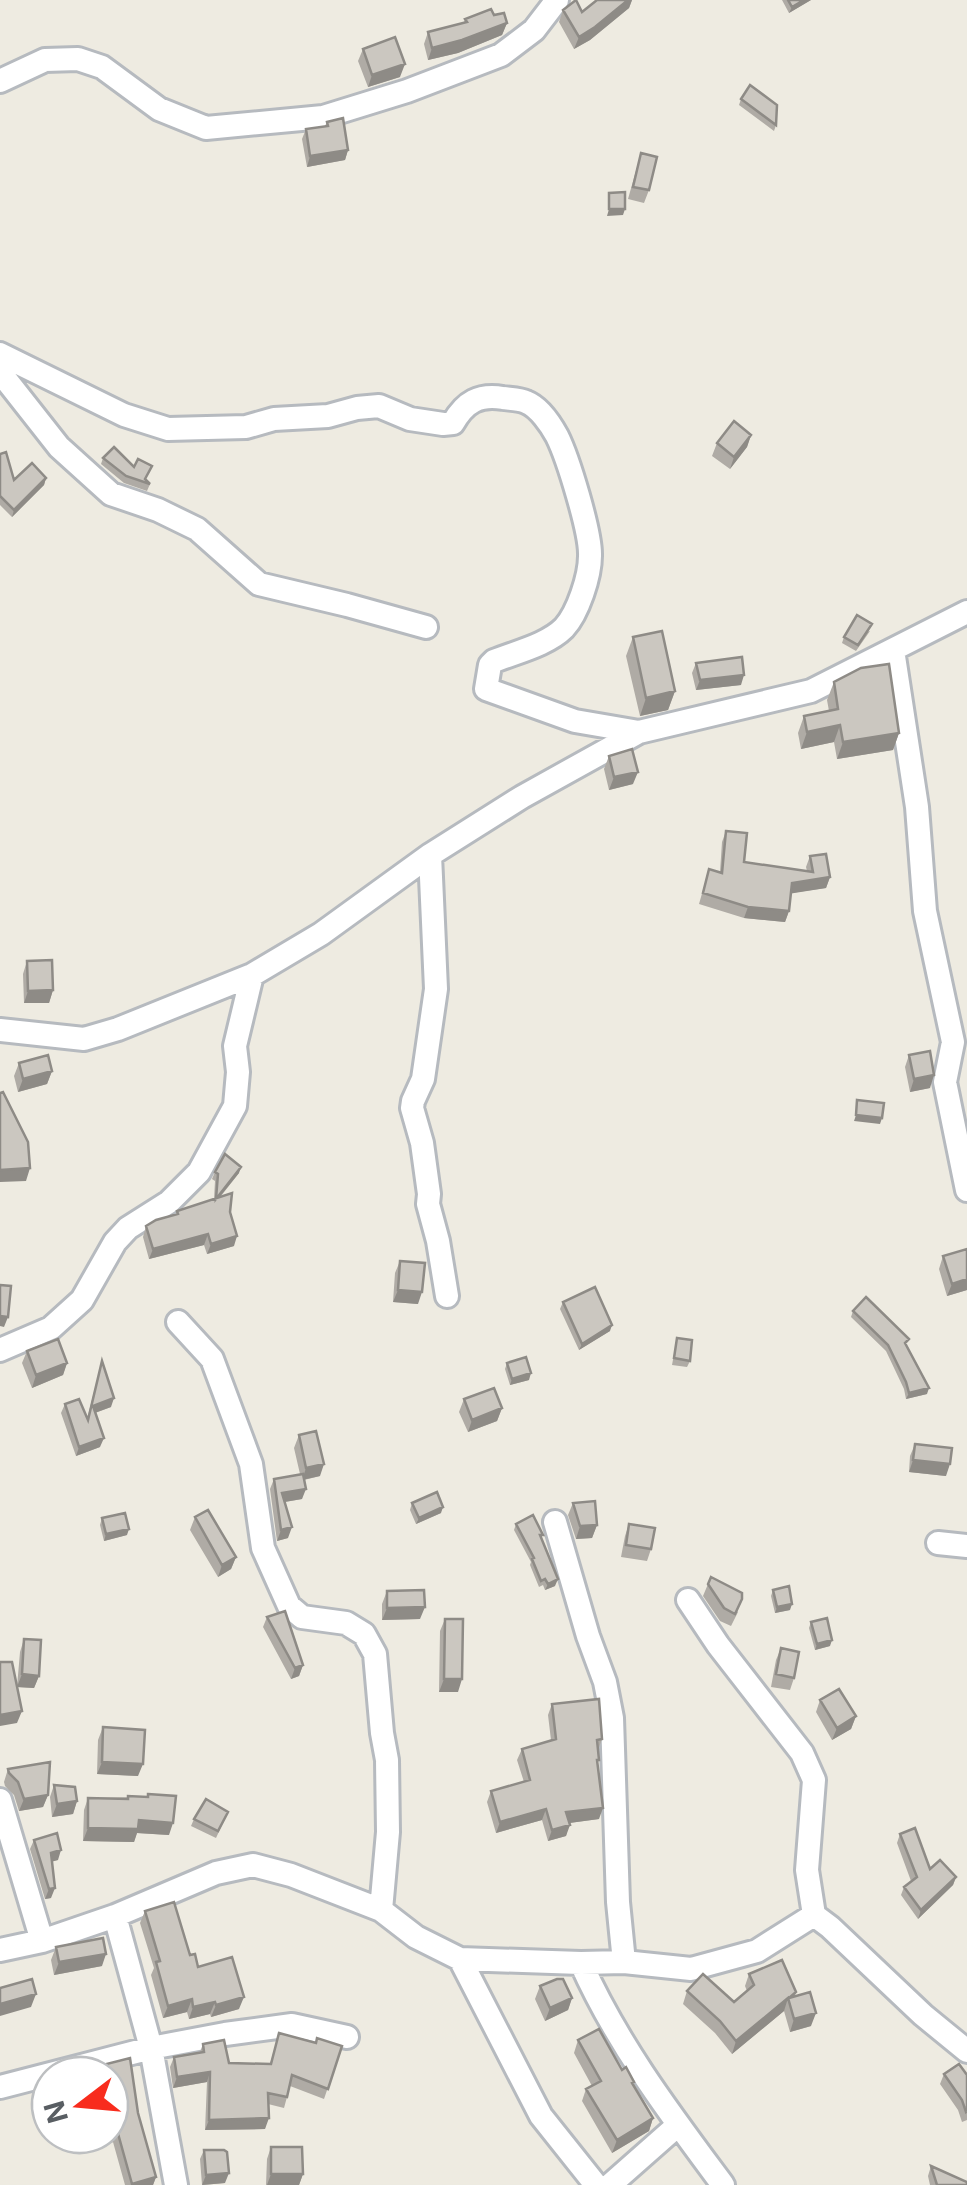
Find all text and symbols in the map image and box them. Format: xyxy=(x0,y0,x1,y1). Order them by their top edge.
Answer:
north arrow xyxy=(30,2055,130,2155)
text: N xyxy=(37,2097,75,2127)

